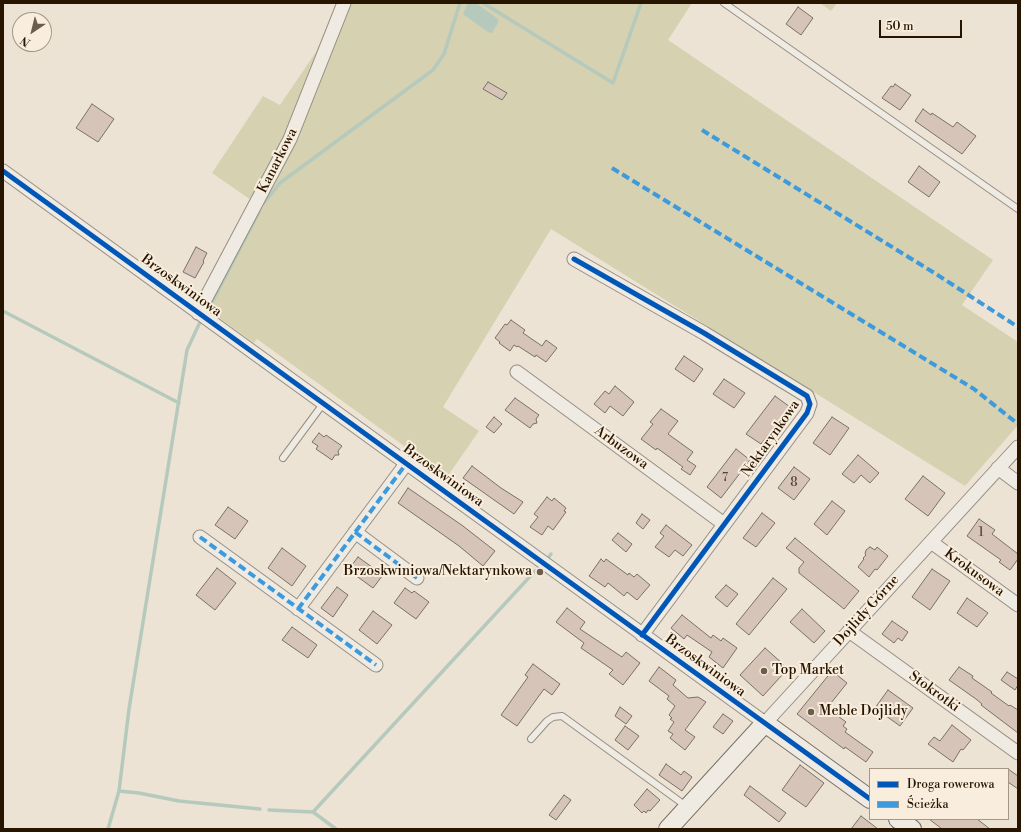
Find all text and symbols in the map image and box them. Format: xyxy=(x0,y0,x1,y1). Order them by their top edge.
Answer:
north arrow xyxy=(12,12,52,52)
scale bar xyxy=(881,12,964,38)
text: 50 m xyxy=(886,19,914,34)
text: N xyxy=(18,33,33,49)
street label: Kanarkowa xyxy=(254,126,302,196)
street label: Brzoskwiniowa xyxy=(137,251,225,321)
street label: Nektarynkowa xyxy=(738,397,804,481)
street label: Arbuzowa xyxy=(591,423,651,473)
street label: Brzoskwiniowa xyxy=(399,441,487,511)
house number: 7 xyxy=(722,471,728,485)
house number: 8 xyxy=(790,476,798,490)
house number: 1 xyxy=(978,526,984,540)
street label: Krokusowa xyxy=(941,546,1007,600)
place label: Brzoskwiniowa/Nektarynkowa xyxy=(344,564,532,580)
marker: Brzoskwiniowa/Nektarynkowa xyxy=(535,567,545,577)
street label: Dojlidy Górne xyxy=(831,572,903,650)
street label: Brzoskwiniowa xyxy=(661,631,749,701)
place label: Top Market xyxy=(772,663,844,679)
marker: Top Market xyxy=(759,666,769,676)
street label: Stokrotki xyxy=(905,668,963,716)
place label: Meble Dojlidy xyxy=(819,704,908,720)
marker: Meble Dojlidy xyxy=(806,707,816,717)
legend xyxy=(869,768,1009,820)
text: Droga rowerowa xyxy=(907,777,995,792)
text: Ścieżka xyxy=(907,797,948,812)

